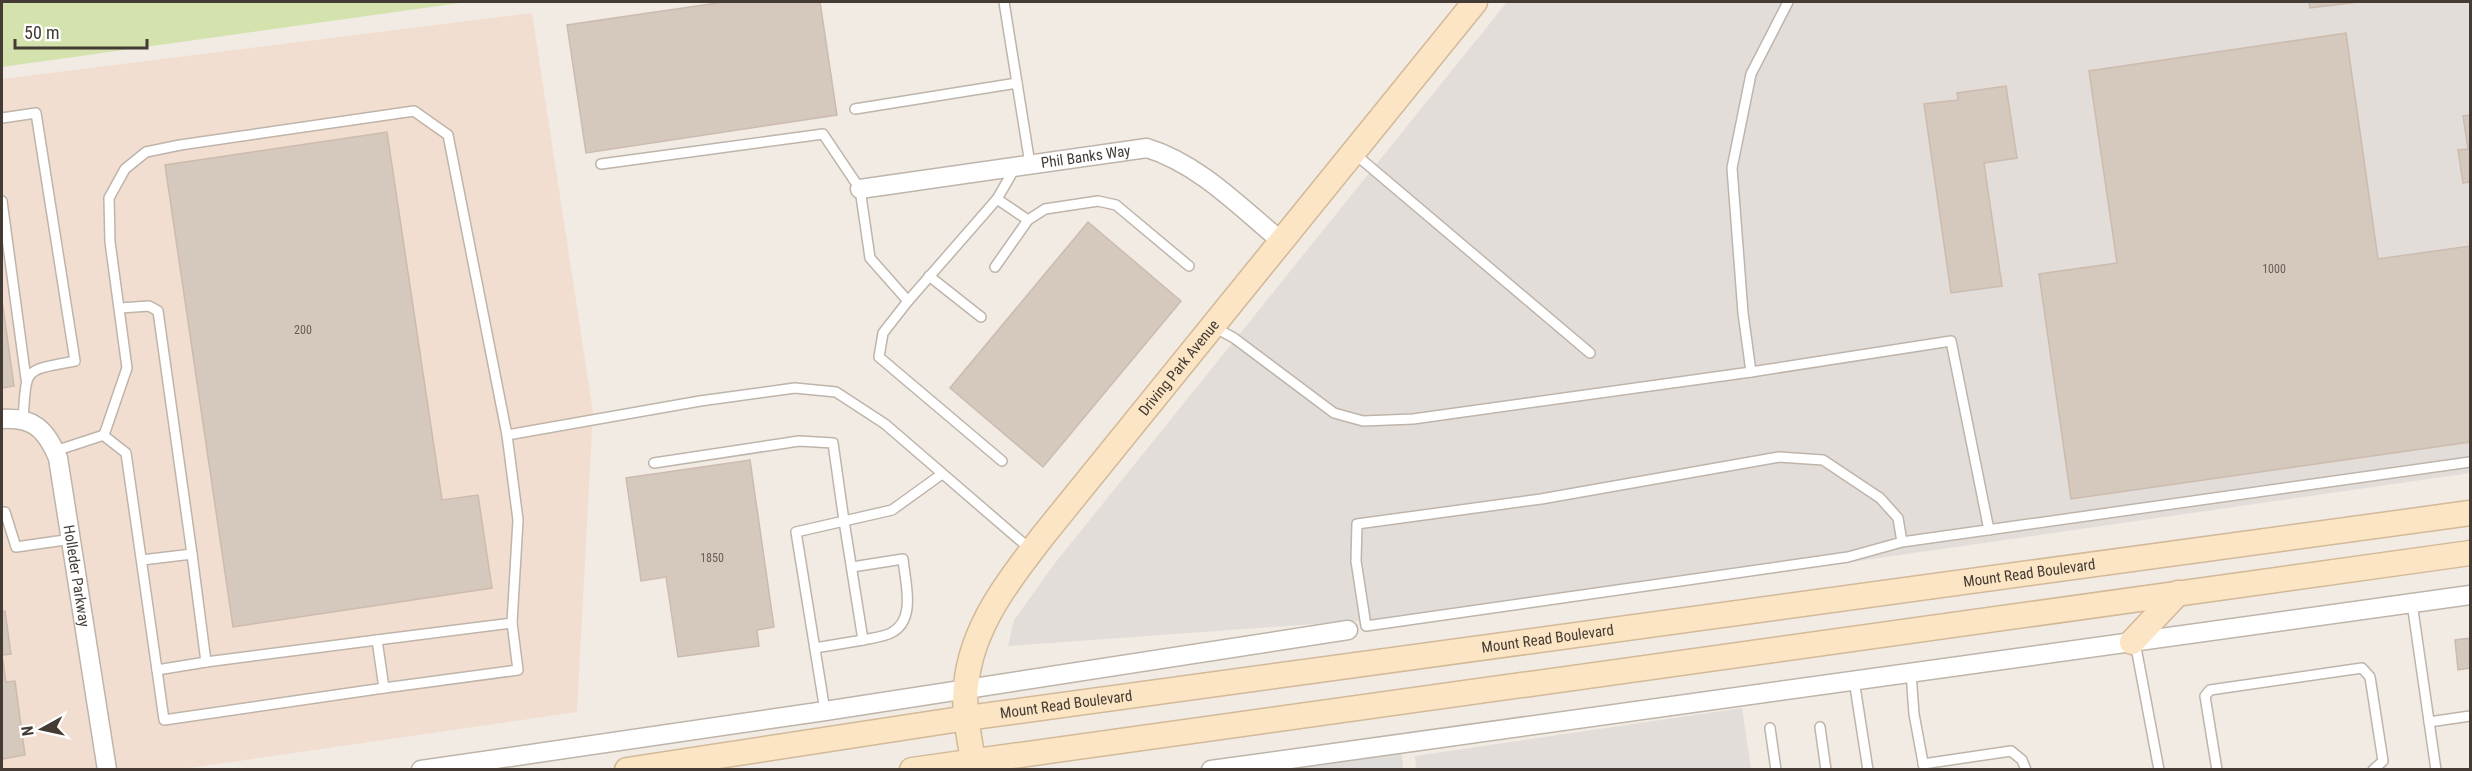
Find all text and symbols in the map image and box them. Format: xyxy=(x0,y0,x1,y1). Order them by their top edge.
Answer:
scale bar xyxy=(15,12,147,50)
text: 50 m xyxy=(24,22,59,43)
street label: Phil Banks Way xyxy=(1040,141,1132,172)
house number: 1000 xyxy=(2262,262,2286,276)
street label: Driving Park Avenue xyxy=(1135,316,1223,419)
house number: 200 xyxy=(294,323,312,337)
street label: Holleder Parkway xyxy=(60,524,93,628)
house number: 1850 xyxy=(700,551,724,565)
street label: Mount Read Boulevard xyxy=(1962,555,2096,591)
street label: Mount Read Boulevard xyxy=(1480,621,1615,657)
street label: Mount Read Boulevard xyxy=(999,687,1133,722)
north arrow xyxy=(12,699,72,759)
text: N xyxy=(18,725,38,737)

